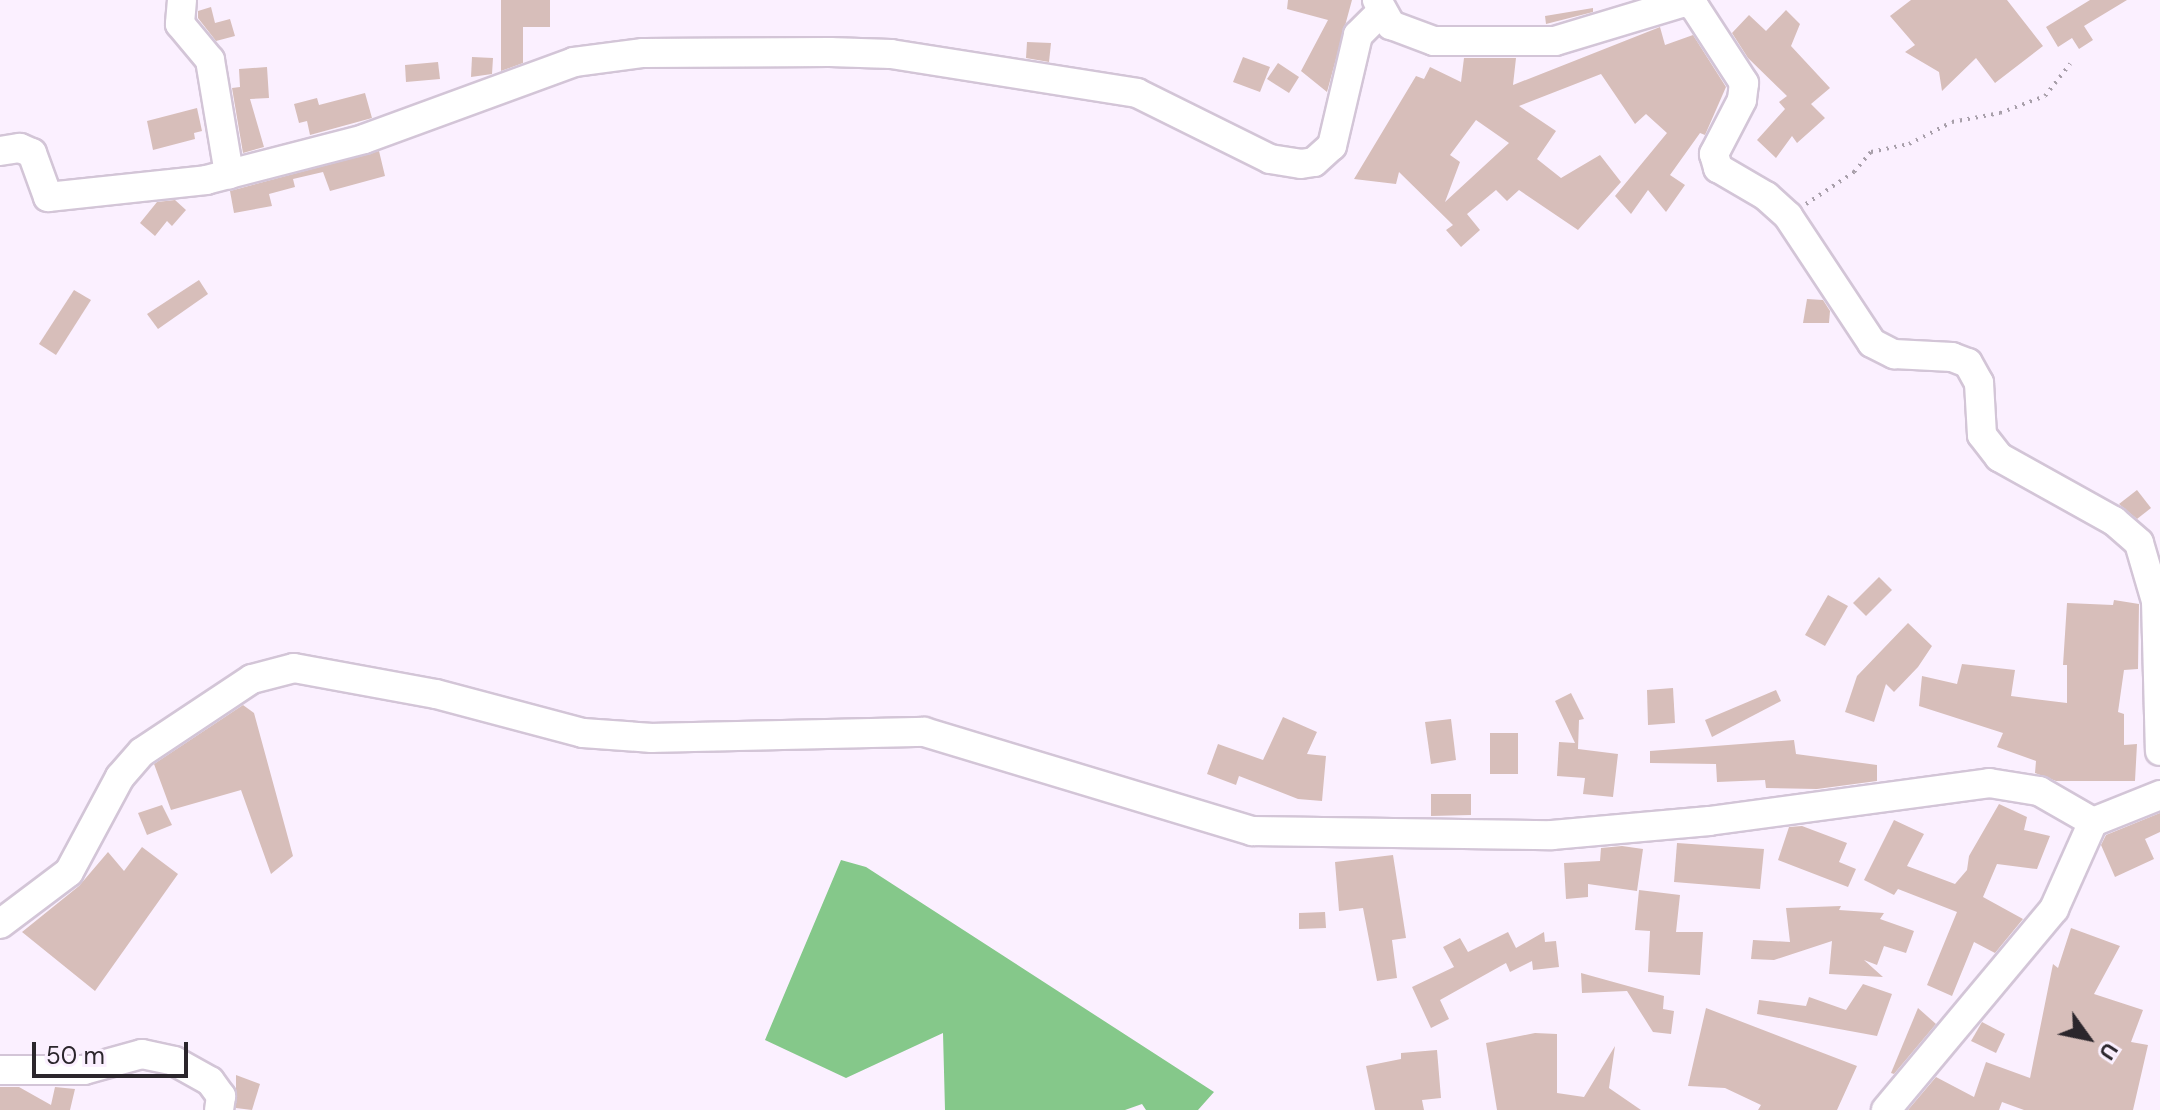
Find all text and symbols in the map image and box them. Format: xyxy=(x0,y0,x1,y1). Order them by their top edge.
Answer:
north arrow xyxy=(2048,998,2128,1078)
scale bar xyxy=(36,1026,192,1076)
text: U xyxy=(2092,1037,2125,1066)
text: 50 m xyxy=(46,1040,105,1071)

